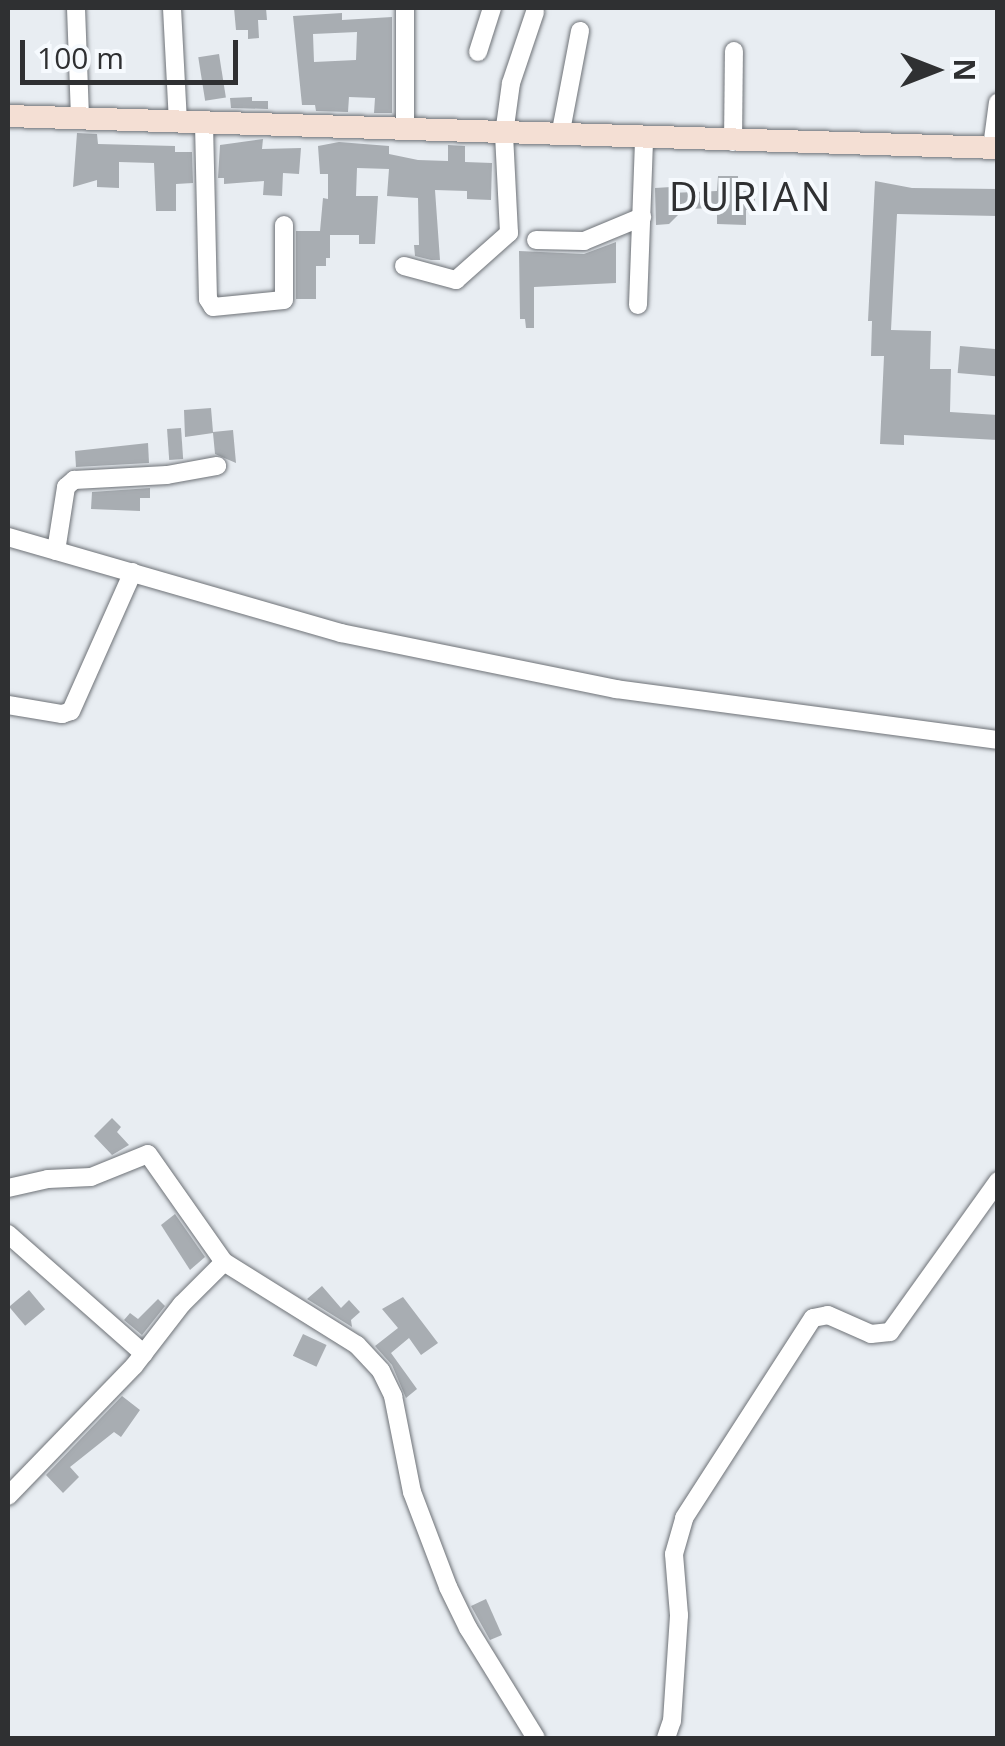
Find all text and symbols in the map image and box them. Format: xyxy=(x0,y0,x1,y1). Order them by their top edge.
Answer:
scale bar xyxy=(25,20,242,82)
north arrow xyxy=(885,20,985,120)
text: 100 m xyxy=(37,37,124,78)
text: N xyxy=(946,59,984,81)
district label: DURIAN xyxy=(669,172,833,220)

